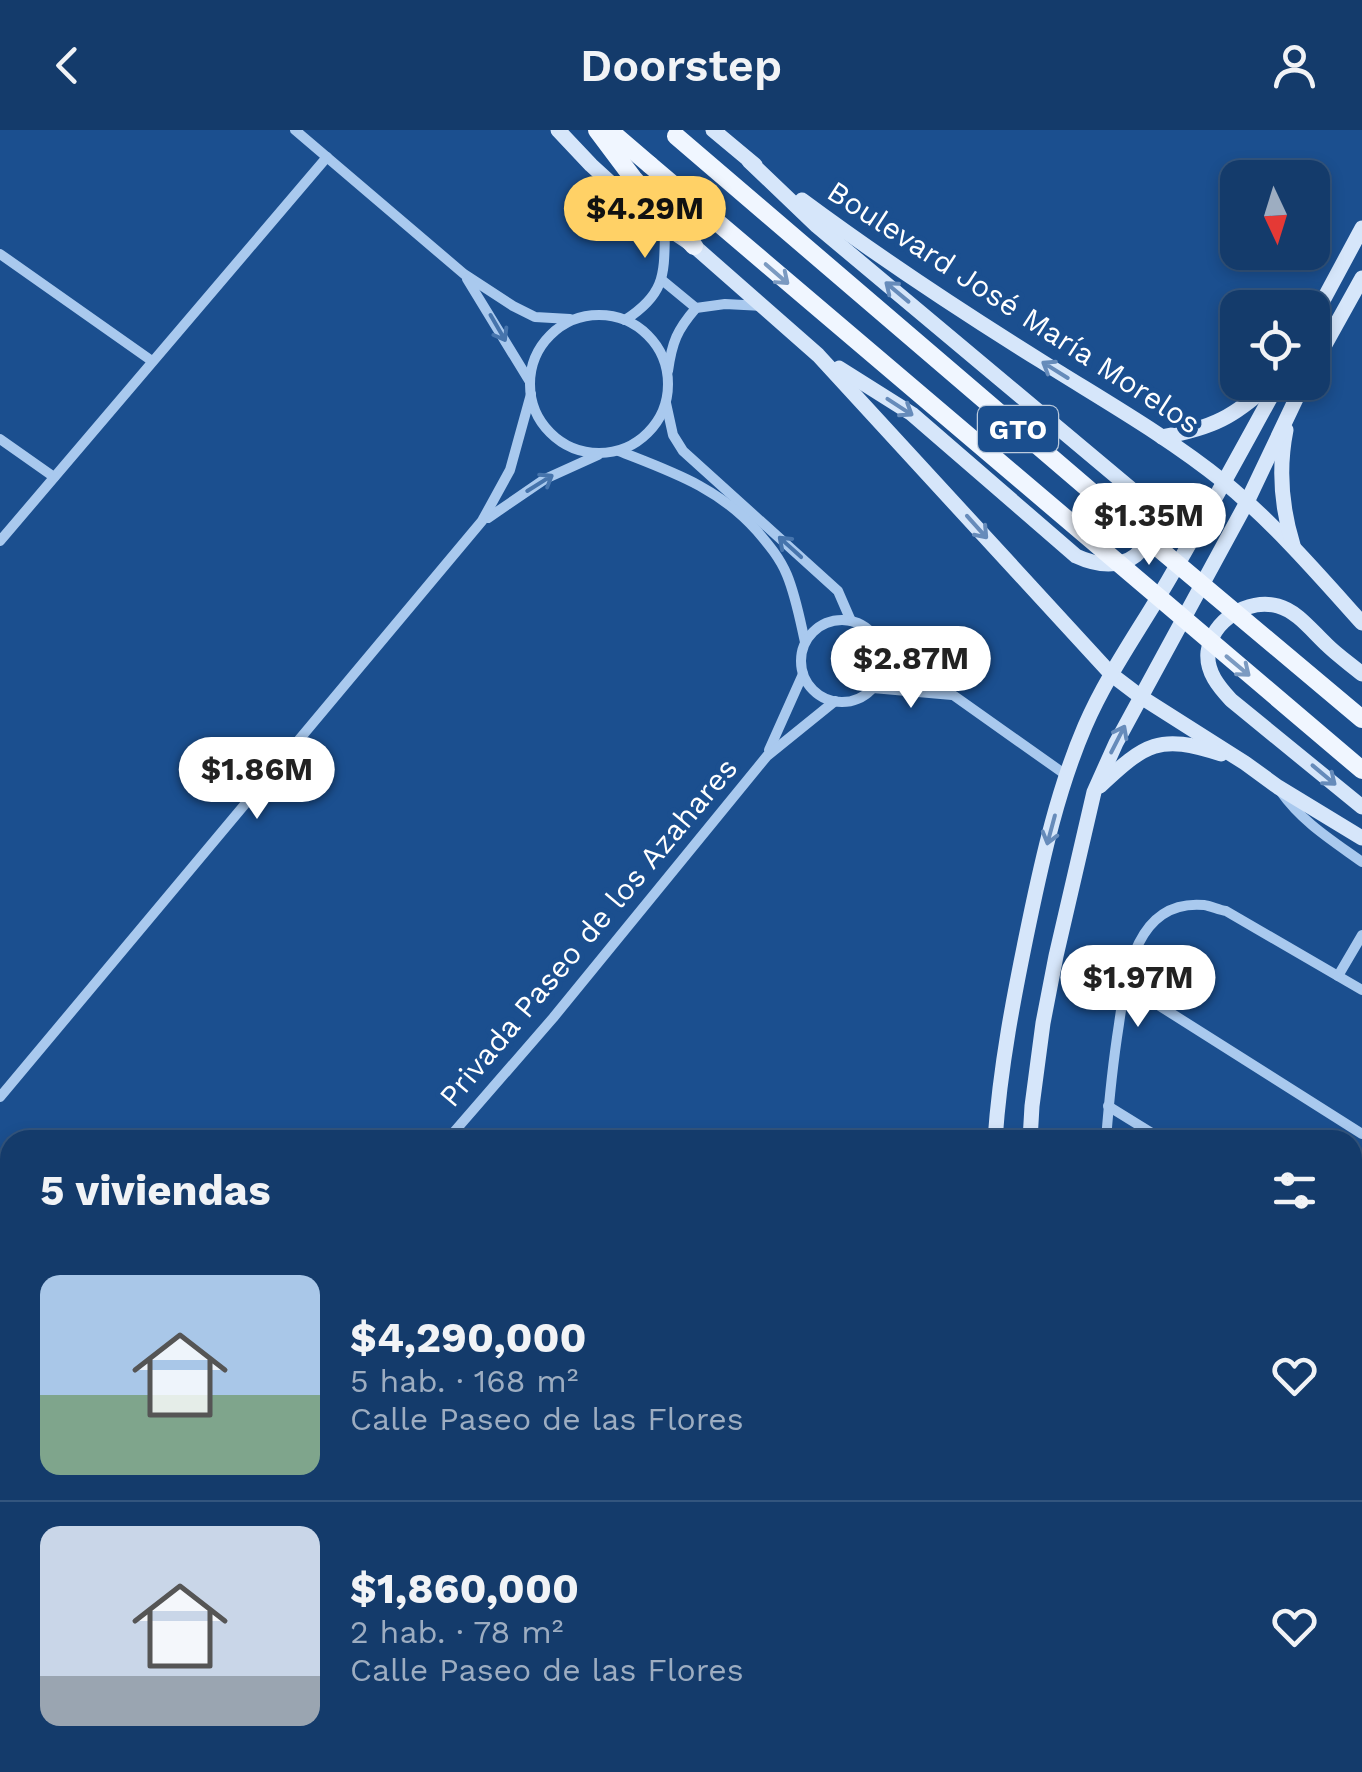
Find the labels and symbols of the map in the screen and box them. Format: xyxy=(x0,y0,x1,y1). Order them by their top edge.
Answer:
north arrow xyxy=(1220,160,1330,270)
street label: Boulevard José María Morelos xyxy=(821,173,1207,441)
pin: $4.29M xyxy=(564,176,726,261)
one-way arrow xyxy=(764,263,789,286)
one-way arrow xyxy=(884,282,910,304)
one-way arrow xyxy=(488,313,508,342)
one-way arrow xyxy=(1041,360,1070,380)
one-way arrow xyxy=(886,397,914,418)
road number: GTO xyxy=(978,406,1058,452)
one-way arrow xyxy=(525,473,554,494)
pin: $1.35M xyxy=(1068,483,1230,568)
one-way arrow xyxy=(965,514,989,540)
one-way arrow xyxy=(778,535,803,558)
pin: $2.87M xyxy=(830,626,992,711)
one-way arrow xyxy=(1225,654,1250,677)
one-way arrow xyxy=(1109,725,1128,755)
pin: $1.86M xyxy=(176,737,338,822)
street label: Privada Paseo de los Azahares xyxy=(432,751,744,1113)
one-way arrow xyxy=(1311,764,1337,786)
one-way arrow xyxy=(1040,814,1059,845)
pin: $1.97M xyxy=(1057,945,1219,1030)

